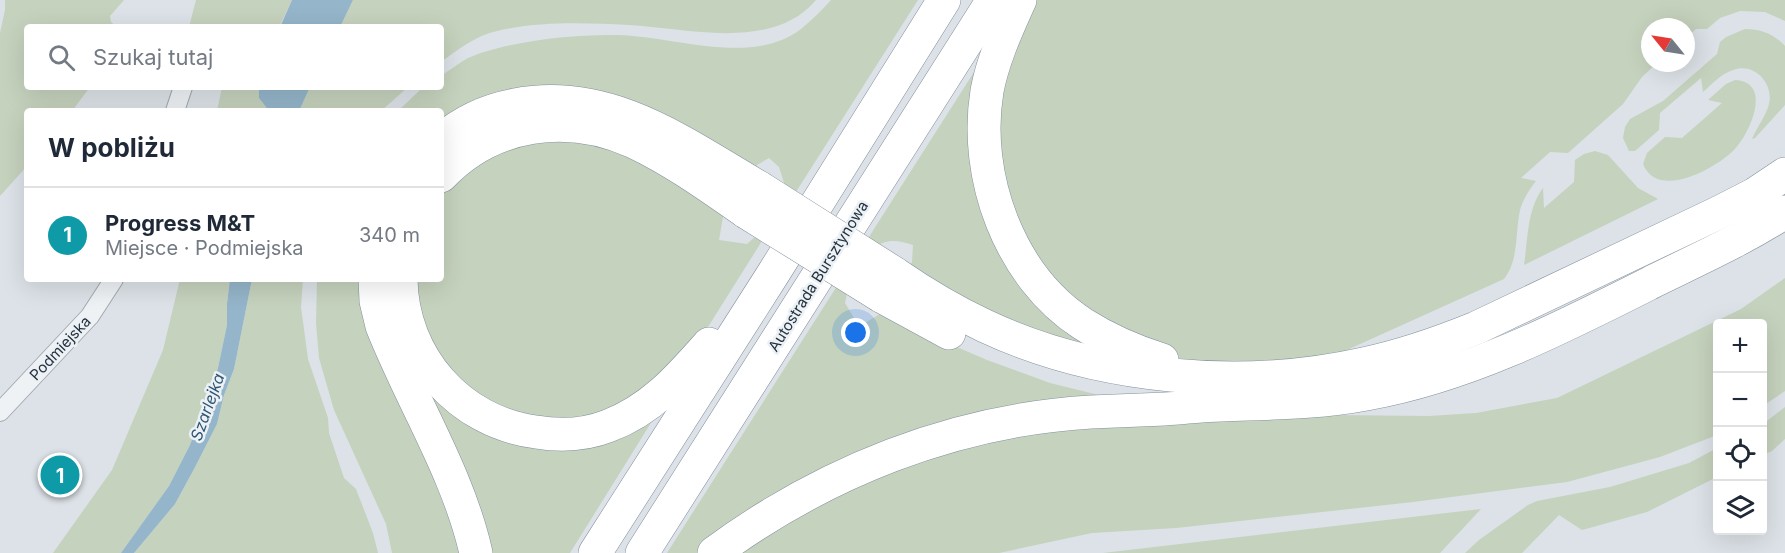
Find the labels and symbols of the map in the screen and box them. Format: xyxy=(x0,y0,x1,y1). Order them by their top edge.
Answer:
north arrow xyxy=(1641,18,1695,72)
street label: Autostrada Bursztynowa xyxy=(764,197,872,355)
street label: Podmiejska xyxy=(25,312,95,384)
your location xyxy=(841,318,870,347)
water label: Szarlejka xyxy=(186,370,228,443)
pin: 1 xyxy=(40,452,80,498)

